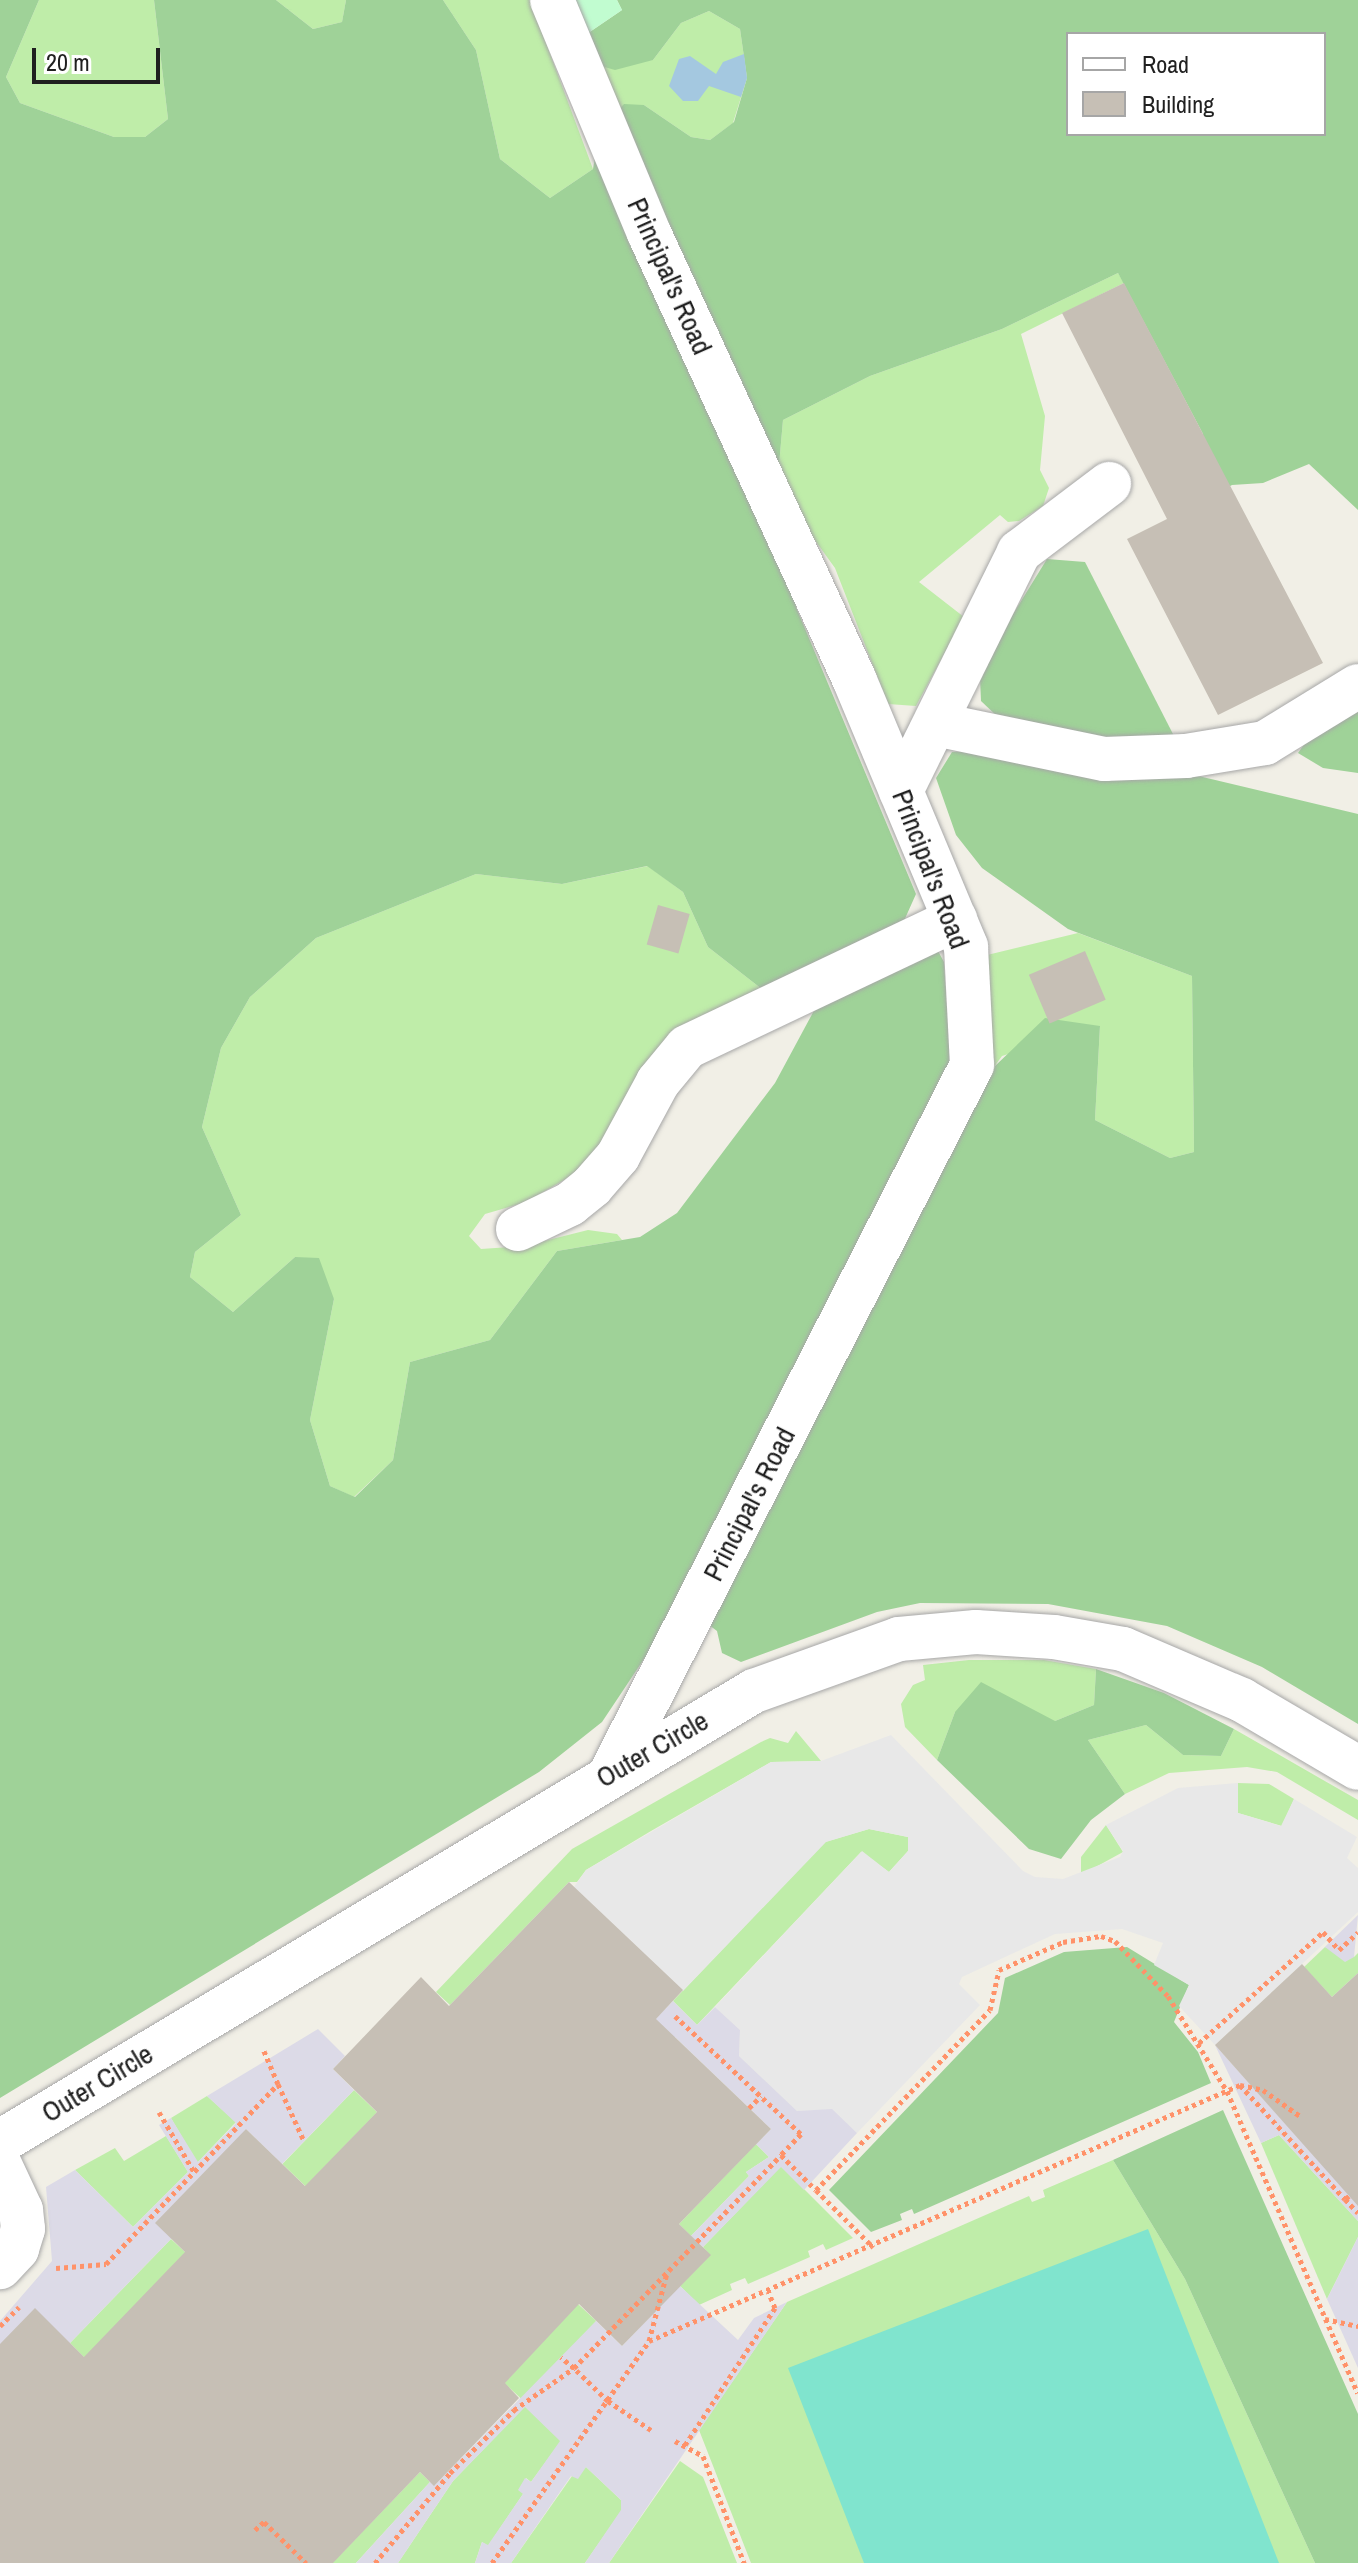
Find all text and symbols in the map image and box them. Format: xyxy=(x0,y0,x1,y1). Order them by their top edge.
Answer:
scale bar xyxy=(36,32,164,82)
legend xyxy=(1066,32,1326,136)
text: 20 m xyxy=(46,46,90,78)
text: Road xyxy=(1142,48,1189,80)
text: Building xyxy=(1142,88,1214,120)
street label: Principal's Road xyxy=(621,193,719,359)
street label: Principal's Road xyxy=(885,785,977,953)
street label: Principal's Road xyxy=(696,1422,802,1586)
street label: Outer Circle xyxy=(590,1704,714,1794)
street label: Outer Circle xyxy=(35,2037,159,2129)

